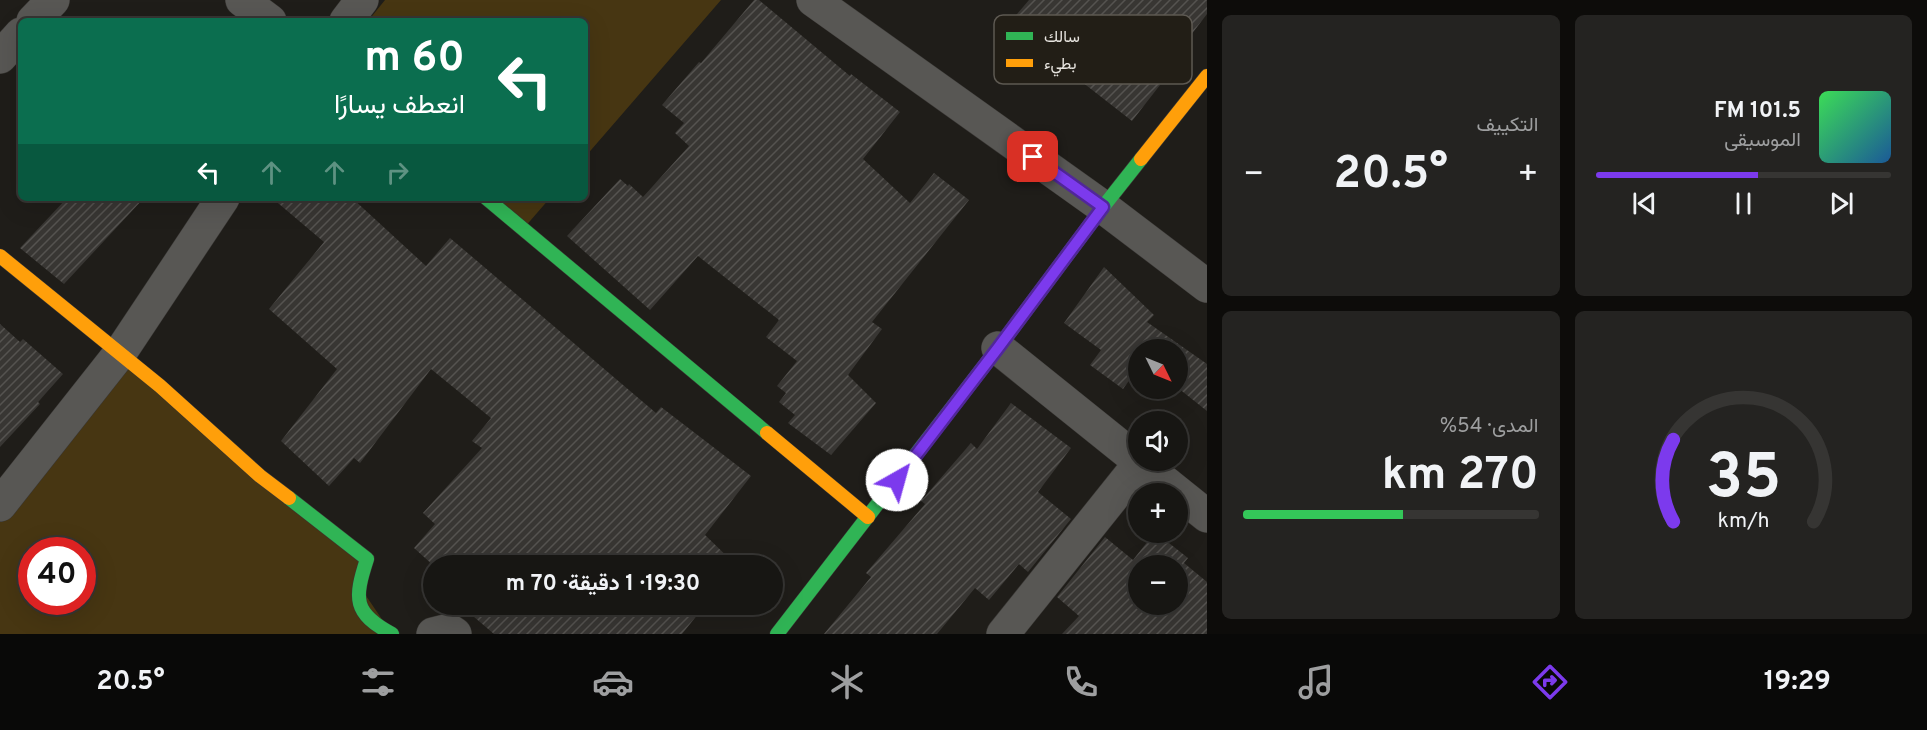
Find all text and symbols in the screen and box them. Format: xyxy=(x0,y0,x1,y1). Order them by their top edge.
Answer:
legend xyxy=(994,15,1192,84)
text: سالك xyxy=(1044,28,1080,48)
text: 60 m xyxy=(364,33,465,86)
icon: left xyxy=(486,42,564,120)
text: بطيء xyxy=(1044,55,1076,77)
text: انعطف يسارًا xyxy=(334,89,465,123)
text: 101.5 FM xyxy=(1714,98,1801,125)
text: التكييف xyxy=(1476,113,1539,139)
text: الموسيقى xyxy=(1724,128,1801,154)
pin xyxy=(1007,131,1058,182)
icon: arrive xyxy=(1016,140,1049,173)
text: 20.5° xyxy=(1334,147,1448,204)
text: − xyxy=(1243,155,1264,197)
text: + xyxy=(1517,155,1538,197)
icon: left xyxy=(192,156,225,189)
icon: ahead xyxy=(255,156,288,189)
icon: ahead xyxy=(318,156,351,189)
icon: right xyxy=(381,156,414,189)
icon: previous xyxy=(1628,187,1661,220)
icon: pause xyxy=(1727,187,1760,220)
icon: next xyxy=(1825,187,1858,220)
north arrow xyxy=(1128,339,1188,399)
map controls xyxy=(1128,339,1188,615)
button: sound xyxy=(1128,411,1188,471)
text: المدى · 54% xyxy=(1440,414,1539,440)
text: 35 xyxy=(1705,441,1781,520)
position arrow xyxy=(865,448,929,512)
text: 270 km xyxy=(1382,448,1539,505)
button: + xyxy=(1128,483,1188,543)
text: km/h xyxy=(1717,508,1769,535)
speed limit sign: 40 xyxy=(18,537,96,615)
button: − xyxy=(1128,555,1188,615)
text: 19:30 · 1 دقيقة · 70 m xyxy=(506,571,700,598)
icon: filters xyxy=(357,661,399,703)
icon: car xyxy=(592,661,634,703)
icon: climate xyxy=(826,661,868,703)
icon: phone xyxy=(1060,661,1102,703)
icon: music xyxy=(1295,661,1337,703)
icon: directions xyxy=(1529,661,1571,703)
text: 20.5° xyxy=(96,665,165,699)
text: 19:29 xyxy=(1764,665,1831,699)

